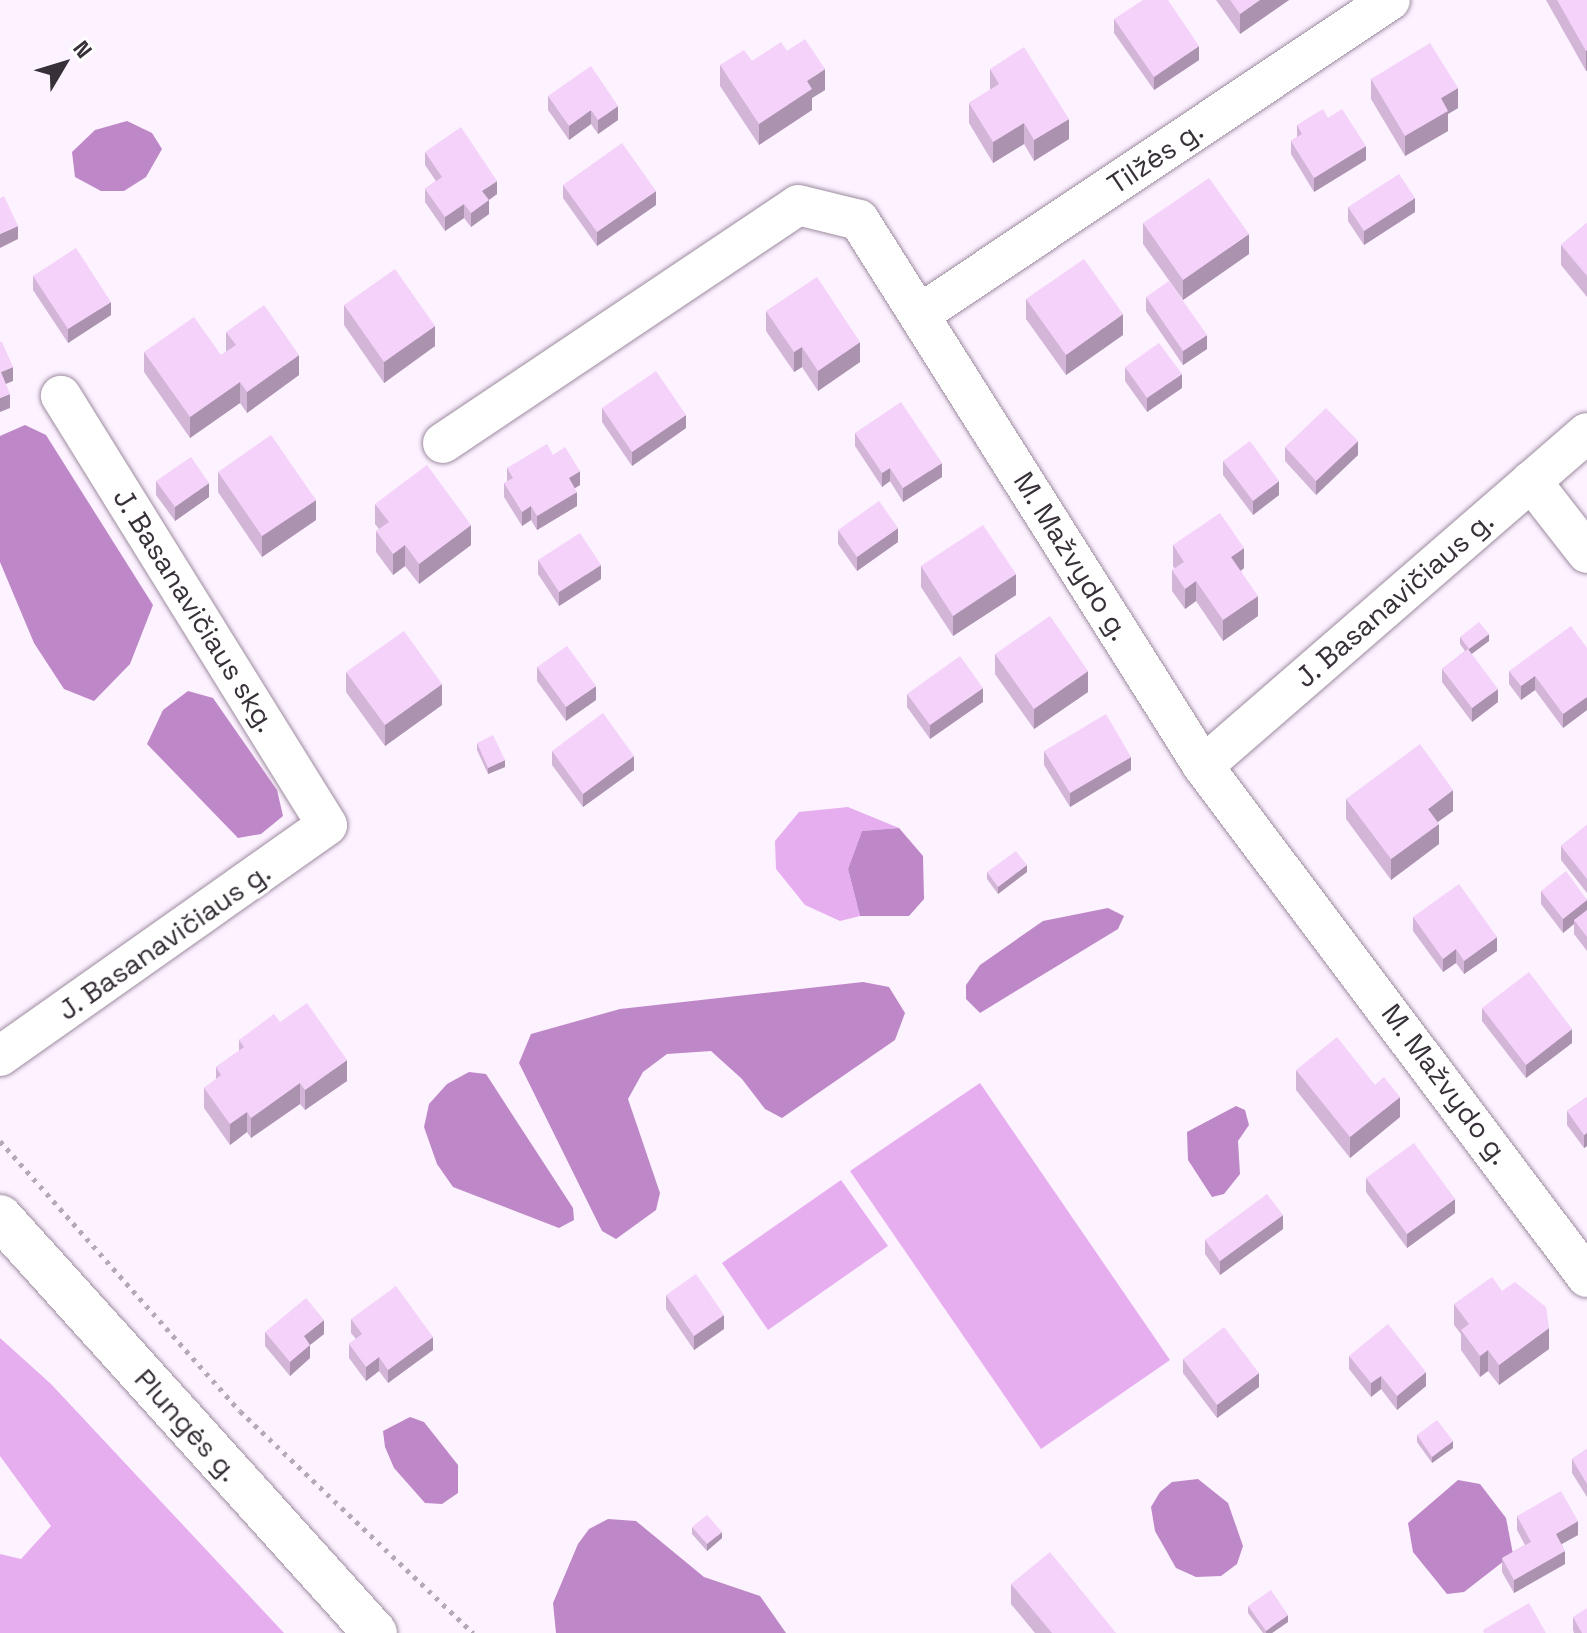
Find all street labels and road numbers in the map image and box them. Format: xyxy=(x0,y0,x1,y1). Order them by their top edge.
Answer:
street label: Tilžės g. xyxy=(1101,113,1209,201)
street label: M. Mažvydo g. xyxy=(1007,465,1137,647)
street label: J. Basanavičiaus skg. xyxy=(106,482,284,738)
street label: J. Basanavičiaus g. xyxy=(1288,503,1500,695)
street label: J. Basanavičiaus g. xyxy=(51,855,277,1027)
street label: M. Mažvydo g. xyxy=(1374,997,1518,1171)
street label: Plungės g. xyxy=(128,1362,246,1488)

